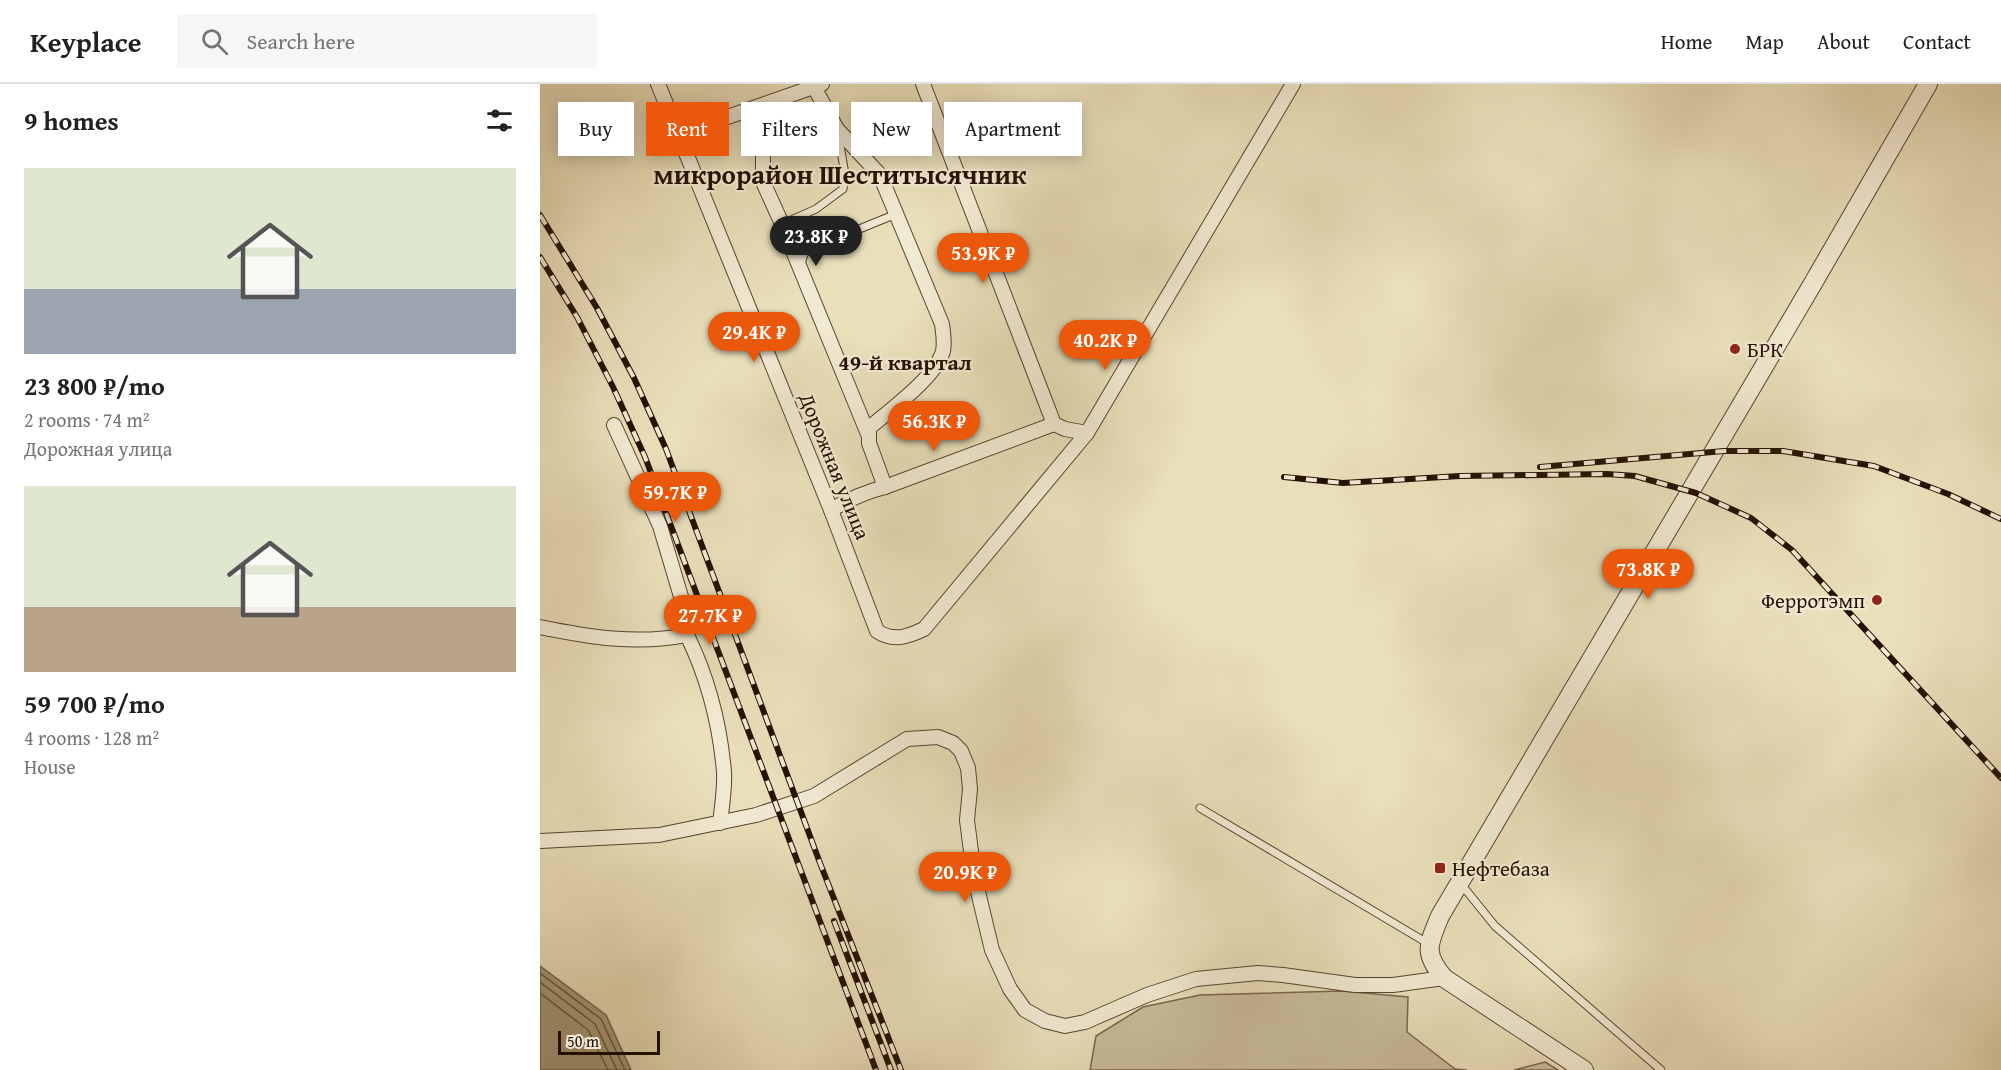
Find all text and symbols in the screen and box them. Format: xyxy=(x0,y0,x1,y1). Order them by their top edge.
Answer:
search box xyxy=(177,14,597,68)
text: Keyplace xyxy=(30,21,141,62)
icon: search xyxy=(198,25,231,58)
text: Search here xyxy=(246,25,355,57)
text: Home xyxy=(1661,26,1712,57)
text: Map xyxy=(1745,26,1784,57)
text: About xyxy=(1817,26,1870,57)
text: Contact xyxy=(1903,26,1971,57)
text: 9 homes xyxy=(24,101,119,140)
chip: Buy xyxy=(558,102,634,156)
chip: Rent xyxy=(646,102,729,156)
chip: Filters xyxy=(741,102,839,156)
chip: New xyxy=(851,102,932,156)
chip: Apartment xyxy=(944,102,1082,156)
icon: filters xyxy=(483,104,516,137)
district label: микрорайон Шеститысячник xyxy=(653,154,1027,194)
icon: home xyxy=(216,207,324,315)
pin: 23.8K ₽ xyxy=(761,216,871,267)
text: 23.8K ₽ xyxy=(784,221,848,250)
pin: 53.9K ₽ xyxy=(928,233,1038,284)
text: 53.9K ₽ xyxy=(951,238,1015,267)
pin: 29.4K ₽ xyxy=(699,312,809,363)
text: 29.4K ₽ xyxy=(722,317,786,346)
pin: 40.2K ₽ xyxy=(1050,320,1160,371)
text: 40.2K ₽ xyxy=(1073,325,1137,354)
place label: БРК xyxy=(1747,334,1783,365)
marker: БРК xyxy=(1728,342,1742,356)
district label: 49-й квартал xyxy=(838,346,972,378)
text: 23 800 ₽/mo xyxy=(24,366,165,405)
street label: Дорожная улица xyxy=(791,387,879,544)
pin: 56.3K ₽ xyxy=(879,401,989,452)
text: 2 rooms · 74 m² xyxy=(24,405,150,434)
text: 56.3K ₽ xyxy=(902,406,966,435)
text: Дорожная улица xyxy=(24,434,172,463)
pin: 59.7K ₽ xyxy=(620,472,730,523)
text: 59.7K ₽ xyxy=(643,477,707,506)
icon: home xyxy=(216,525,324,633)
pin: 73.8K ₽ xyxy=(1593,549,1703,600)
text: 73.8K ₽ xyxy=(1616,554,1680,583)
place label: Ферротэмп xyxy=(1761,585,1865,616)
marker: Ферротэмп xyxy=(1870,593,1884,607)
pin: 27.7K ₽ xyxy=(655,595,765,646)
text: 27.7K ₽ xyxy=(678,600,742,629)
text: 59 700 ₽/mo xyxy=(24,684,165,723)
text: 4 rooms · 128 m² xyxy=(24,723,159,752)
text: House xyxy=(24,752,76,781)
pin: 20.9K ₽ xyxy=(910,852,1020,903)
place label: Нефтебаза xyxy=(1452,853,1550,884)
text: 20.9K ₽ xyxy=(933,857,997,886)
marker: Нефтебаза xyxy=(1433,861,1447,875)
scale bar xyxy=(558,1028,660,1056)
text: 50 m xyxy=(567,1029,599,1053)

